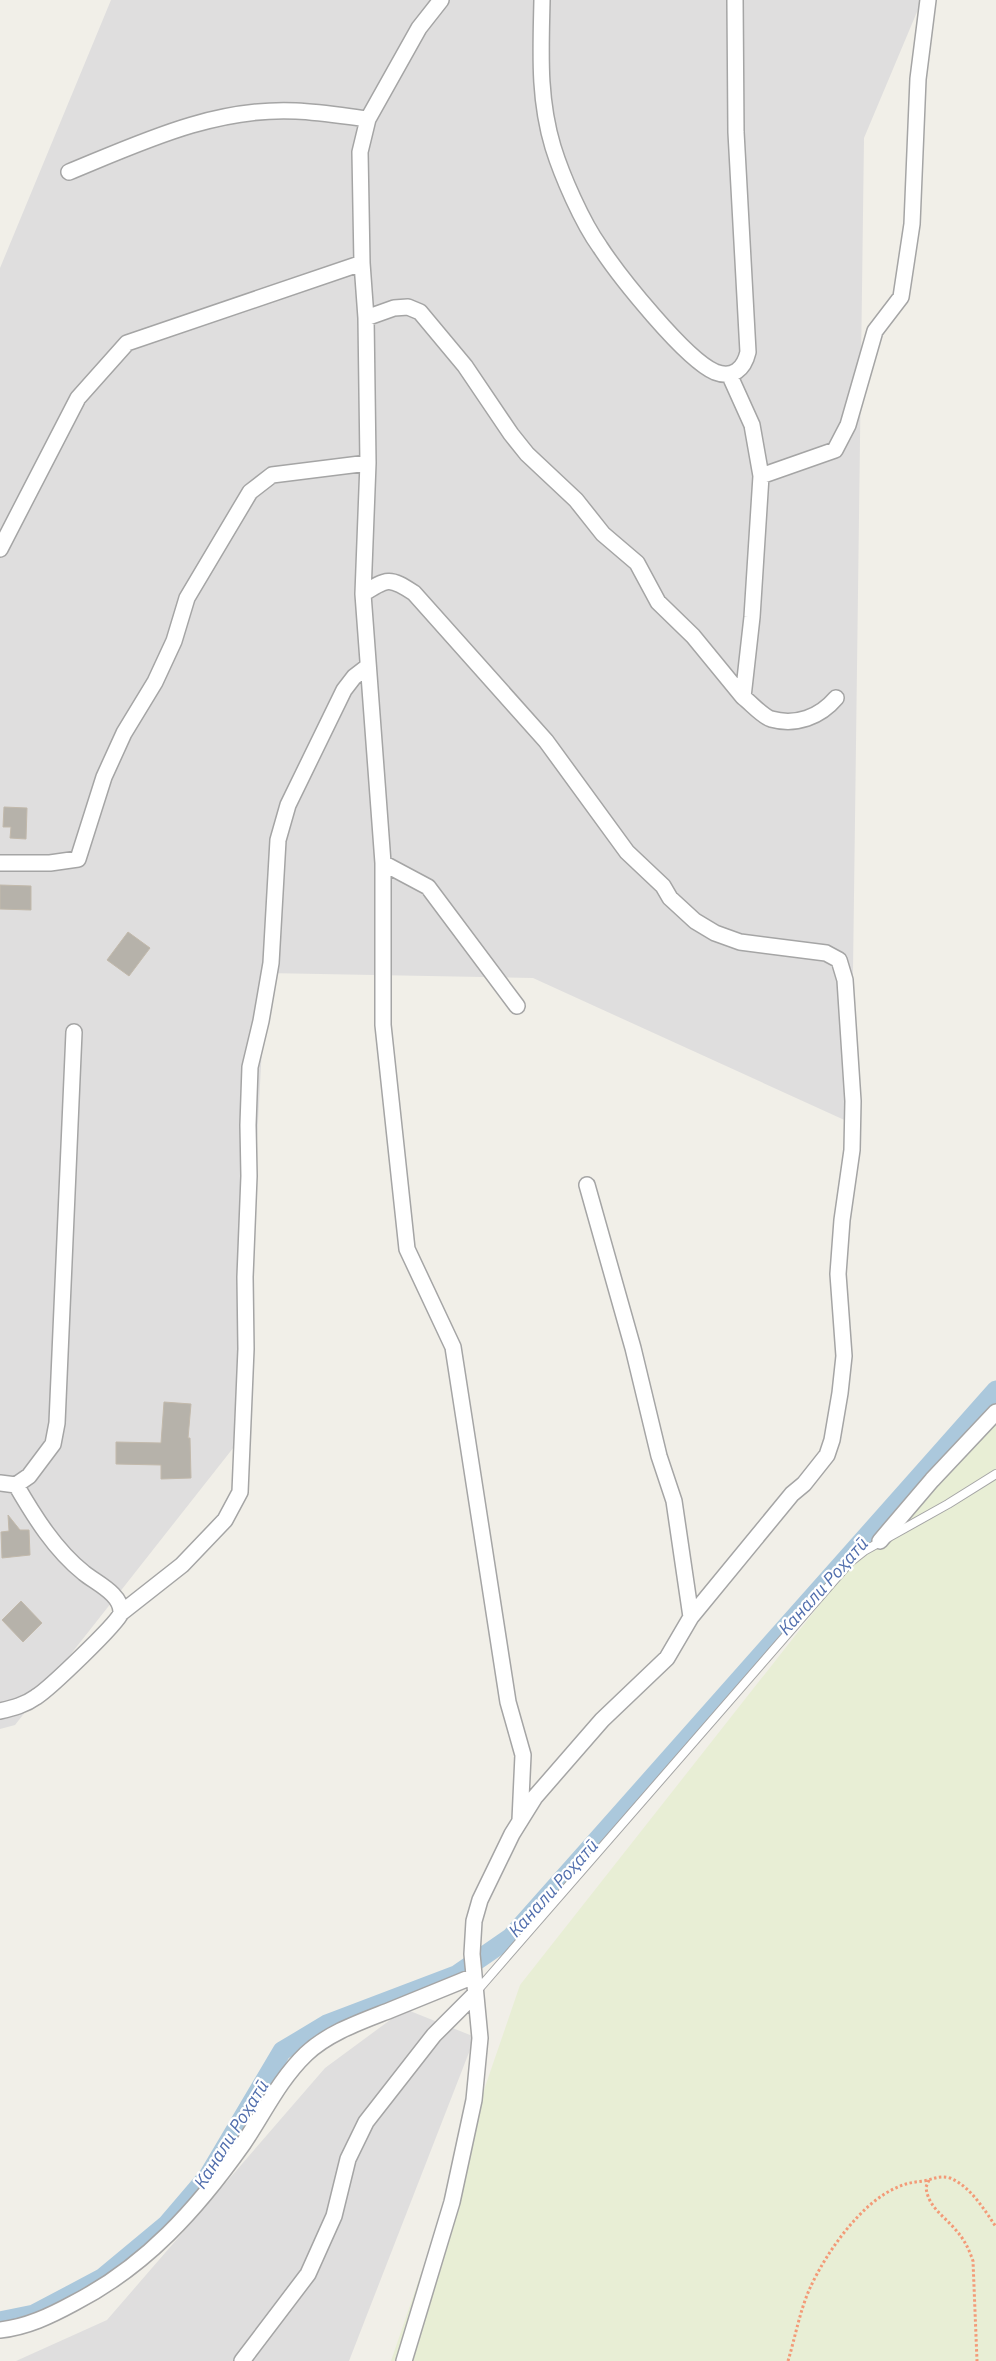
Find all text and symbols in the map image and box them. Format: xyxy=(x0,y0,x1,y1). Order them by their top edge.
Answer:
water label: Канали Роҳатӣ xyxy=(773,1532,873,1640)
water label: Канали Роҳатӣ xyxy=(503,1834,603,1942)
water label: Канали Роҳатӣ xyxy=(188,2075,274,2193)

